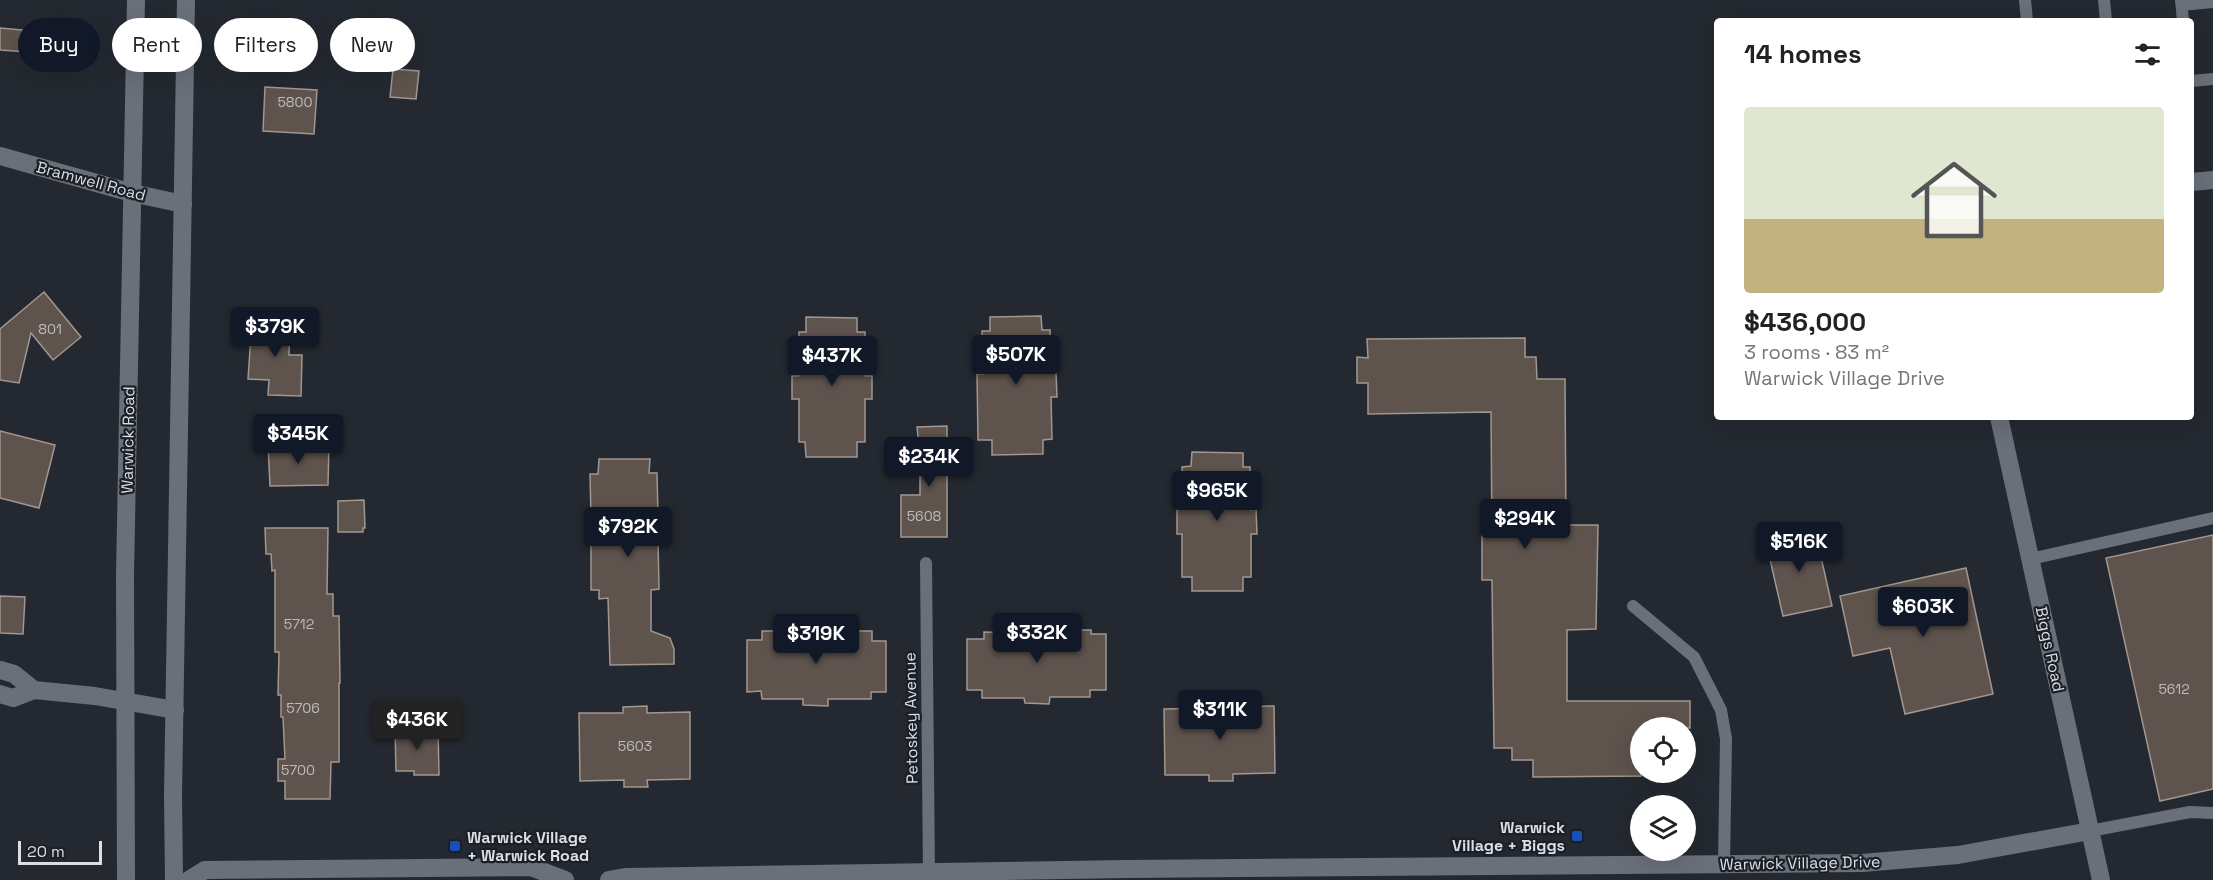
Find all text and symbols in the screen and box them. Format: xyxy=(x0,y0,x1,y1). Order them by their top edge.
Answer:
chip: Buy xyxy=(18,18,100,72)
chip: Rent xyxy=(112,18,202,72)
chip: Filters xyxy=(214,18,318,72)
chip: New xyxy=(330,18,415,72)
text: 14 homes xyxy=(1744,37,1862,71)
icon: filters xyxy=(2131,38,2164,71)
house number: 5800 xyxy=(277,93,313,111)
icon: home xyxy=(1900,146,2008,254)
street label: Bramwell Road xyxy=(34,156,148,206)
text: $436,000 xyxy=(1744,305,1866,339)
pin: $379K xyxy=(233,307,317,358)
text: $379K xyxy=(245,313,305,339)
house number: 801 xyxy=(38,320,62,338)
pin: $507K xyxy=(974,335,1058,386)
pin: $437K xyxy=(790,336,874,387)
text: 3 rooms · 83 m² xyxy=(1744,339,1889,365)
text: $507K xyxy=(986,341,1046,367)
text: $437K xyxy=(802,342,862,368)
text: Warwick Village Drive xyxy=(1744,365,1945,391)
street label: Warwick Road xyxy=(117,386,139,494)
pin: $345K xyxy=(256,414,340,465)
text: $345K xyxy=(267,420,329,446)
pin: $234K xyxy=(887,437,971,488)
text: $234K xyxy=(898,443,960,469)
pin: $965K xyxy=(1175,471,1259,522)
text: $965K xyxy=(1186,477,1248,503)
pin: $294K xyxy=(1483,499,1567,550)
text: $294K xyxy=(1494,505,1556,531)
pin: $792K xyxy=(586,507,670,558)
house number: 5608 xyxy=(907,507,942,525)
text: $792K xyxy=(598,513,658,539)
pin: $516K xyxy=(1757,522,1841,573)
text: $516K xyxy=(1770,528,1828,554)
pin: $603K xyxy=(1881,587,1965,638)
text: $603K xyxy=(1892,593,1954,619)
street label: Biggs Road xyxy=(2031,604,2069,694)
pin: $332K xyxy=(995,613,1079,664)
pin: $319K xyxy=(774,614,858,665)
house number: 5712 xyxy=(284,615,314,633)
text: $332K xyxy=(1007,619,1067,645)
text: $319K xyxy=(787,620,845,646)
street label: Petoskey Avenue xyxy=(899,652,923,784)
house number: 5612 xyxy=(2158,680,2190,698)
pin: $311K xyxy=(1178,690,1262,741)
text: $311K xyxy=(1193,696,1247,722)
house number: 5706 xyxy=(286,699,320,717)
pin: $436K xyxy=(375,700,459,751)
text: $436K xyxy=(386,706,448,732)
map controls xyxy=(1630,717,1696,861)
button: locate xyxy=(1630,717,1696,783)
house number: 5603 xyxy=(618,737,652,755)
house number: 5700 xyxy=(281,761,315,779)
button: layers xyxy=(1630,795,1696,861)
place label: Warwick Village + Biggs xyxy=(1452,817,1565,856)
place label: Warwick Village + Warwick Road xyxy=(467,827,589,866)
marker: Warwick Village + Biggs xyxy=(1570,829,1584,843)
scale bar xyxy=(18,838,102,866)
marker: Warwick Village + Warwick Road xyxy=(448,839,462,853)
text: 20 m xyxy=(27,841,65,862)
street label: Warwick Village Drive xyxy=(1719,851,1881,875)

